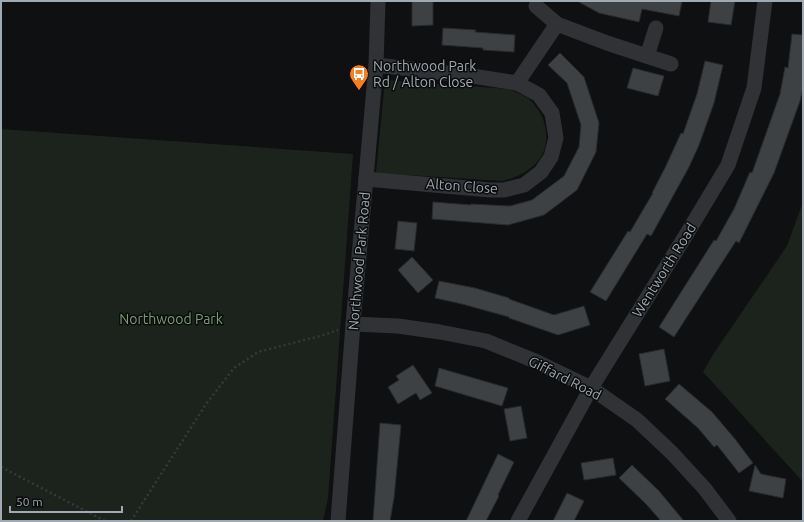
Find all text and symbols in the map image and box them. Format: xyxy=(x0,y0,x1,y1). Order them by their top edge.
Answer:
place label: Northwood Park Rd / Alton Close xyxy=(373,58,476,90)
bus stop icon: Northwood Park Rd / Alton Close xyxy=(348,63,370,91)
street label: Alton Close xyxy=(426,176,498,196)
street label: Northwood Park Road xyxy=(345,191,373,331)
street label: Wentworth Road xyxy=(629,220,699,320)
park label: Northwood Park xyxy=(119,311,223,327)
street label: Giffard Road xyxy=(526,353,604,403)
scale bar xyxy=(10,488,122,514)
text: 50 m xyxy=(16,495,43,508)

